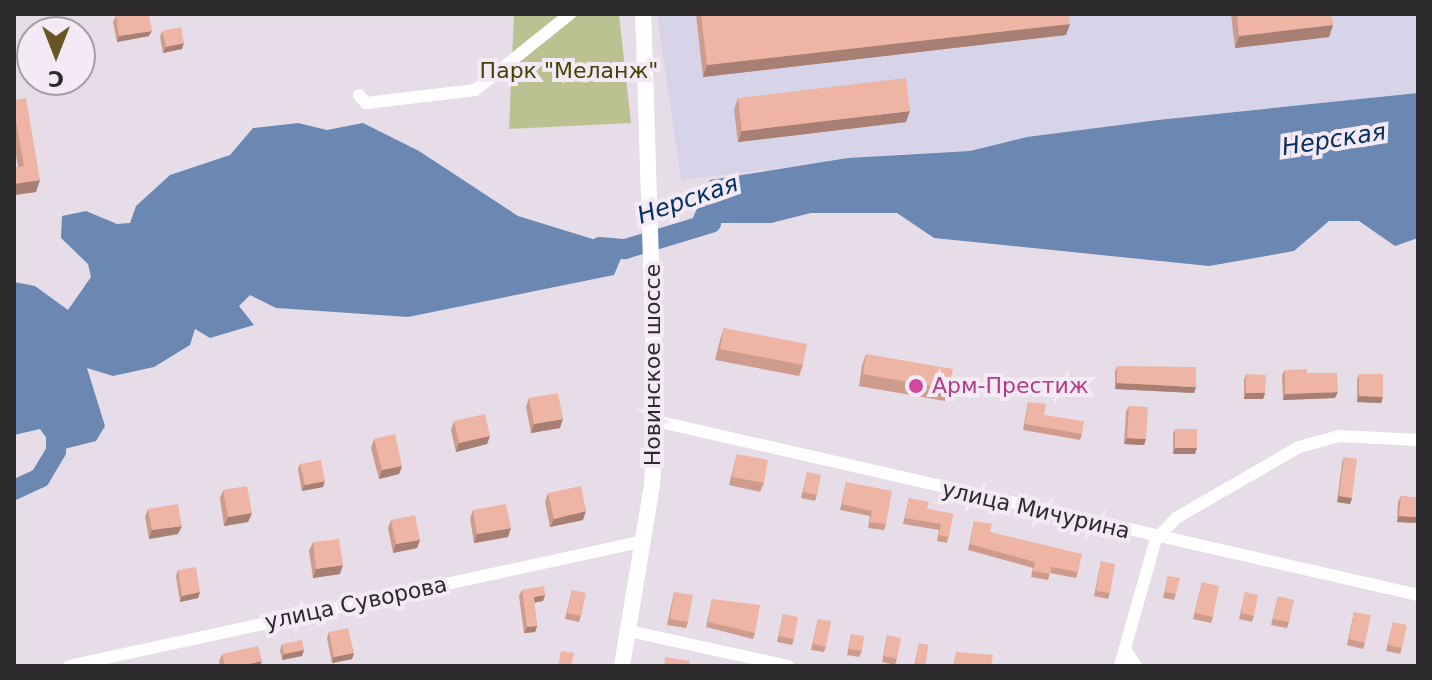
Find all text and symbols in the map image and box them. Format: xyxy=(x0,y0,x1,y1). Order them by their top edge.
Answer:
north arrow xyxy=(16,16,96,96)
park label: Парк "Меланж" xyxy=(480,58,658,84)
text: С xyxy=(48,66,64,91)
water label: Нерская xyxy=(1280,118,1388,162)
water label: Нерская xyxy=(634,169,742,231)
street label: Новинское шоссе xyxy=(640,264,666,466)
place label: Арм-Престиж xyxy=(932,373,1089,399)
marker: Арм-Престиж xyxy=(907,377,925,395)
street label: улица Мичурина xyxy=(939,476,1133,544)
street label: улица Суворова xyxy=(263,571,449,635)

